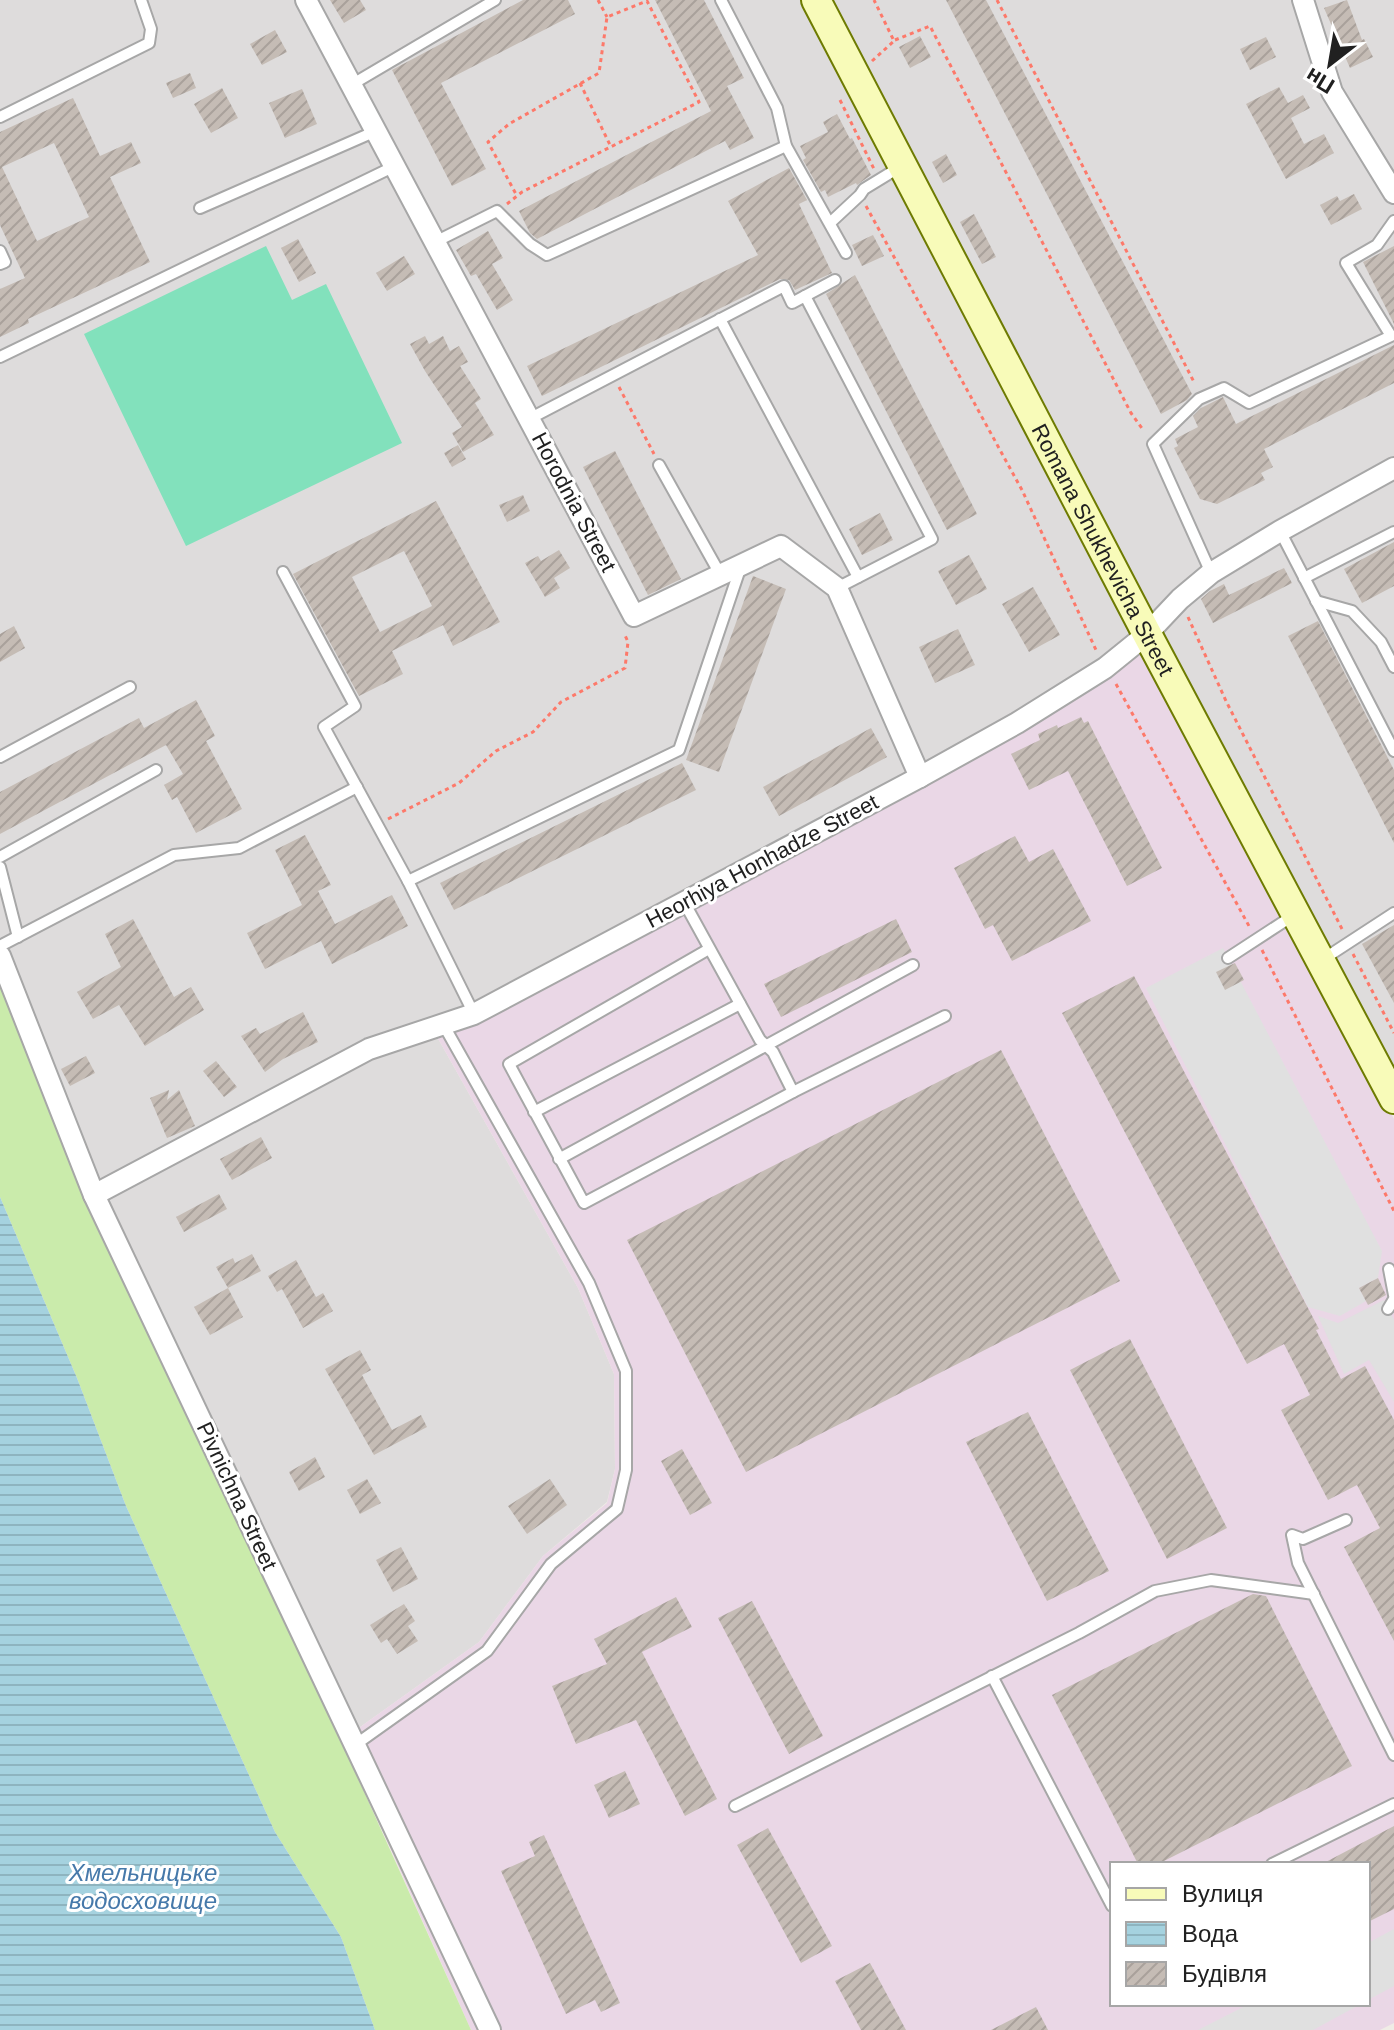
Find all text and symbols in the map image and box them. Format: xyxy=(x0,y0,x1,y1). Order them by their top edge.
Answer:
north arrow xyxy=(1290,24,1370,104)
text: Пн xyxy=(1301,63,1339,99)
street label: Romana Shukhevicha Street xyxy=(1027,420,1179,680)
street label: Horodnia Street xyxy=(527,428,621,576)
street label: Heorhiya Honhadze Street xyxy=(642,789,882,933)
street label: Pivnichna Street xyxy=(192,1418,282,1574)
water label: Хмельницьке водосховище xyxy=(68,1859,217,1914)
legend xyxy=(1110,1862,1370,2006)
text: Вулиця xyxy=(1182,1880,1263,1907)
text: Вода xyxy=(1182,1920,1239,1947)
text: Будівля xyxy=(1182,1960,1267,1987)

